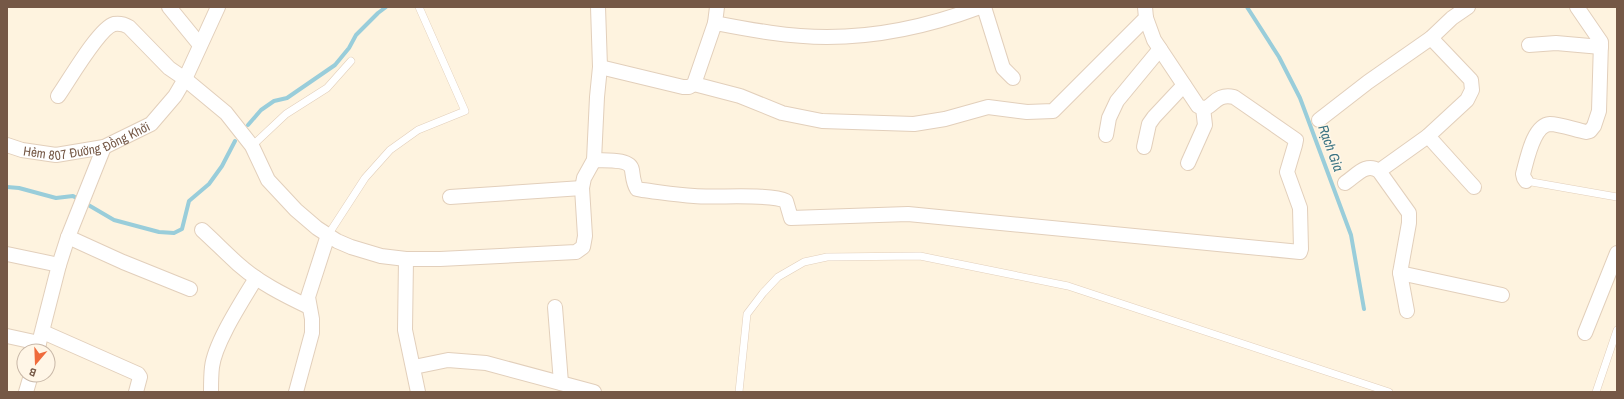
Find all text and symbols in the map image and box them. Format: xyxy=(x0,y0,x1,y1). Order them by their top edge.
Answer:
street label: Hẻm 807 Đường Đồng Khởi xyxy=(22,118,153,164)
water label: Rạch Gia xyxy=(1314,122,1348,174)
north arrow xyxy=(16,343,56,383)
text: B xyxy=(27,365,38,380)

